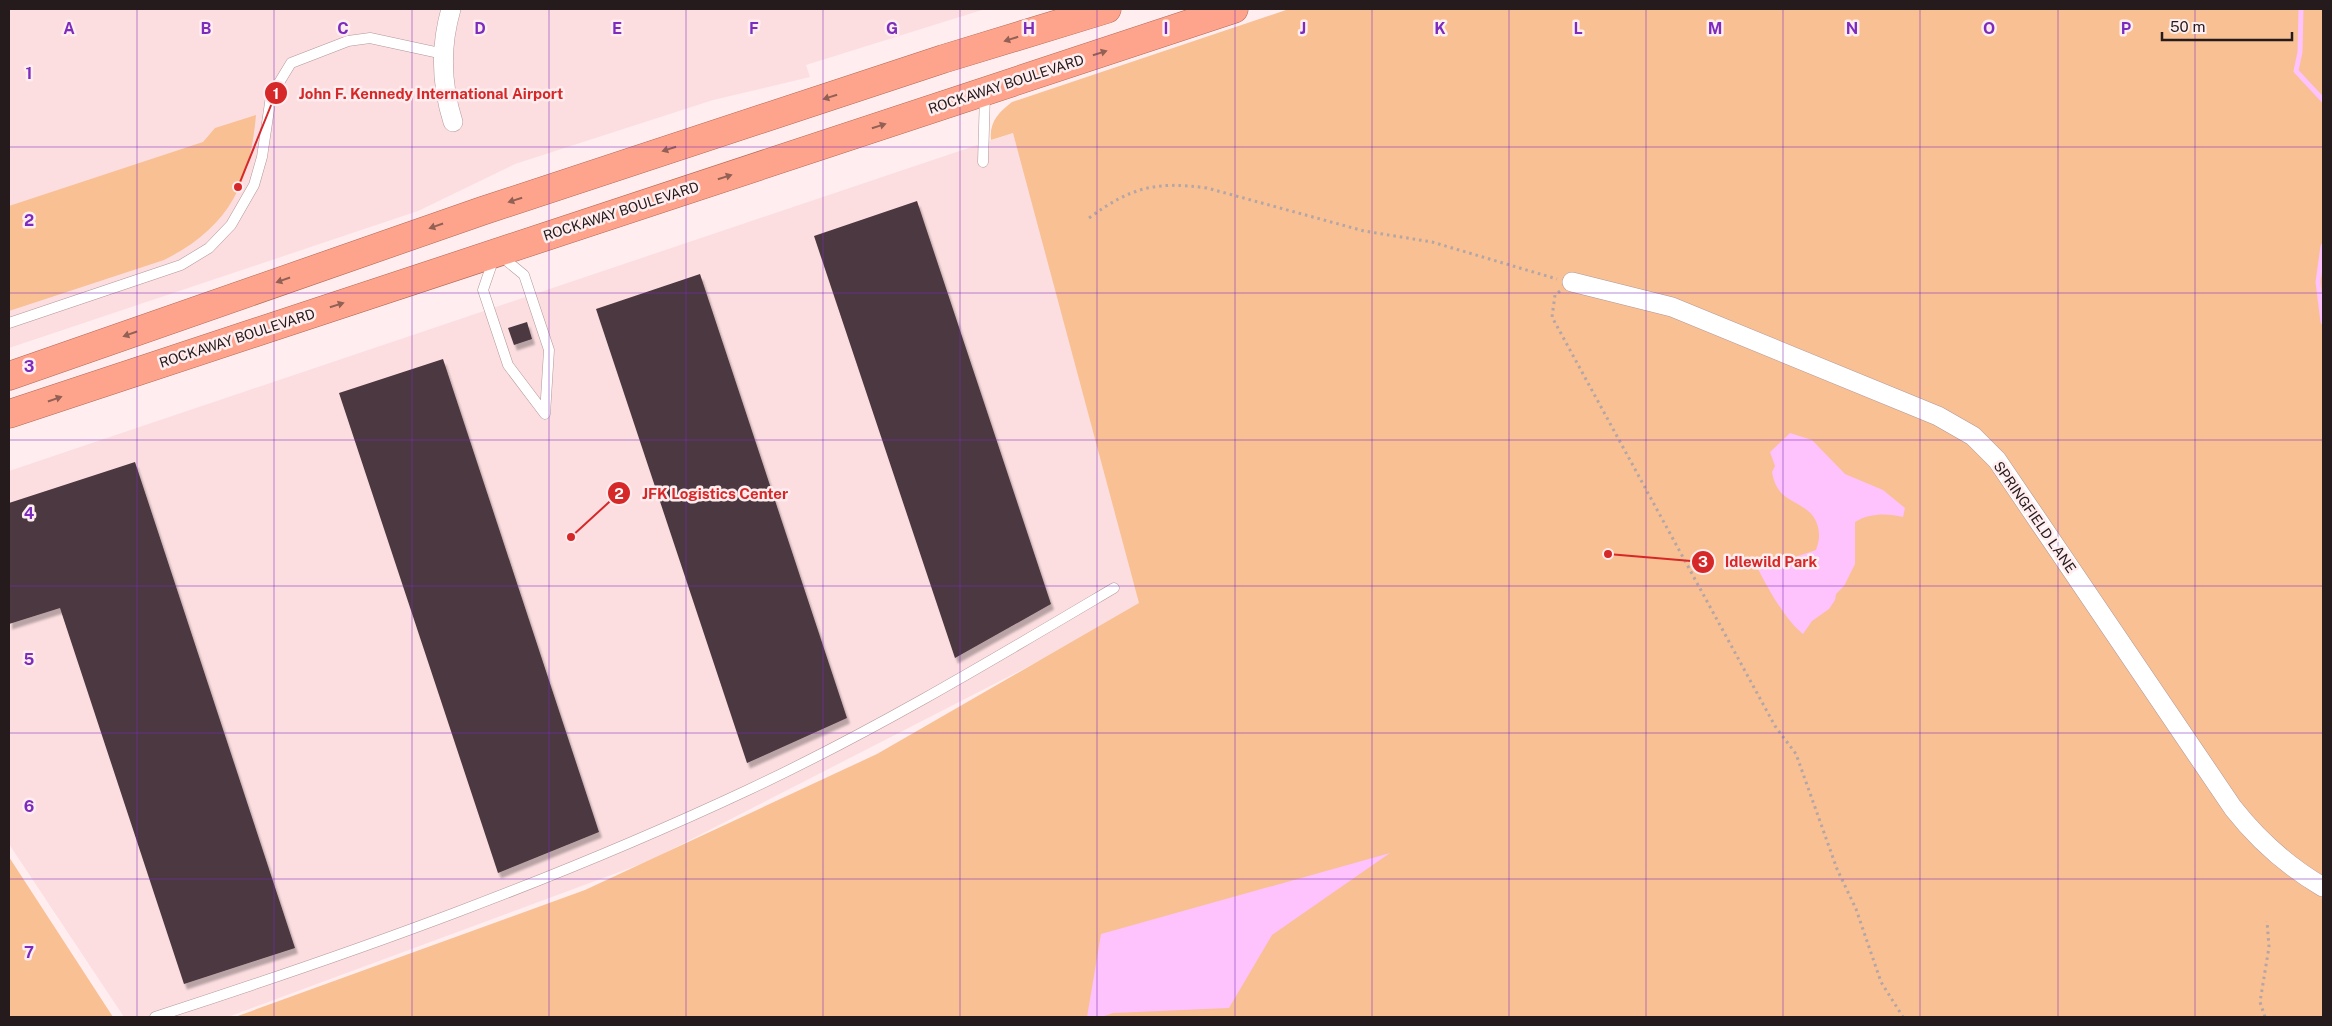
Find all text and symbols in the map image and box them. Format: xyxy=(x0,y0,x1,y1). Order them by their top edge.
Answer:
scale bar xyxy=(2162,10,2292,42)
text: 50 m xyxy=(2170,18,2205,35)
text: A xyxy=(63,19,75,38)
text: B xyxy=(201,19,212,38)
text: C xyxy=(337,19,349,38)
text: D xyxy=(474,19,486,38)
text: E xyxy=(612,19,622,38)
text: F xyxy=(749,19,759,38)
text: G xyxy=(886,19,898,38)
text: H xyxy=(1023,19,1035,38)
text: I xyxy=(1164,19,1168,38)
text: J xyxy=(1300,19,1306,38)
text: K xyxy=(1434,19,1446,38)
text: L xyxy=(1573,19,1583,38)
text: M xyxy=(1708,19,1722,38)
text: N xyxy=(1846,19,1858,38)
text: O xyxy=(1983,19,1995,38)
text: P xyxy=(2121,19,2131,38)
one-way arrow xyxy=(1003,35,1018,43)
one-way arrow xyxy=(1093,49,1108,57)
street label: ROCKAWAY BOULEVARD xyxy=(926,51,1086,117)
text: 1 xyxy=(26,64,32,83)
callout: John F. Kennedy International Airport xyxy=(264,78,573,108)
text: 1 xyxy=(273,85,279,102)
text: John F. Kennedy International Airport xyxy=(299,85,563,102)
one-way arrow xyxy=(822,93,837,101)
one-way arrow xyxy=(872,122,887,129)
one-way arrow xyxy=(661,145,676,153)
one-way arrow xyxy=(718,173,733,181)
street label: ROCKAWAY BOULEVARD xyxy=(541,178,701,244)
one-way arrow xyxy=(507,197,522,204)
text: 2 xyxy=(24,211,34,230)
one-way arrow xyxy=(429,223,444,230)
one-way arrow xyxy=(275,276,290,284)
one-way arrow xyxy=(330,300,345,308)
street label: ROCKAWAY BOULEVARD xyxy=(157,305,317,371)
one-way arrow xyxy=(122,331,137,338)
text: 3 xyxy=(24,357,34,376)
one-way arrow xyxy=(48,395,63,403)
street label: SPRINGFIELD LANE xyxy=(1991,458,2079,576)
callout: JFK Logistics Center xyxy=(607,478,798,508)
text: 2 xyxy=(614,485,624,502)
text: JFK Logistics Center xyxy=(642,485,788,502)
text: 4 xyxy=(24,504,35,523)
callout: Idlewild Park xyxy=(1690,547,1828,577)
text: 3 xyxy=(1698,553,1708,570)
text: Idlewild Park xyxy=(1725,553,1817,570)
text: 5 xyxy=(24,650,35,669)
text: 6 xyxy=(24,797,34,816)
text: 7 xyxy=(24,943,34,962)

